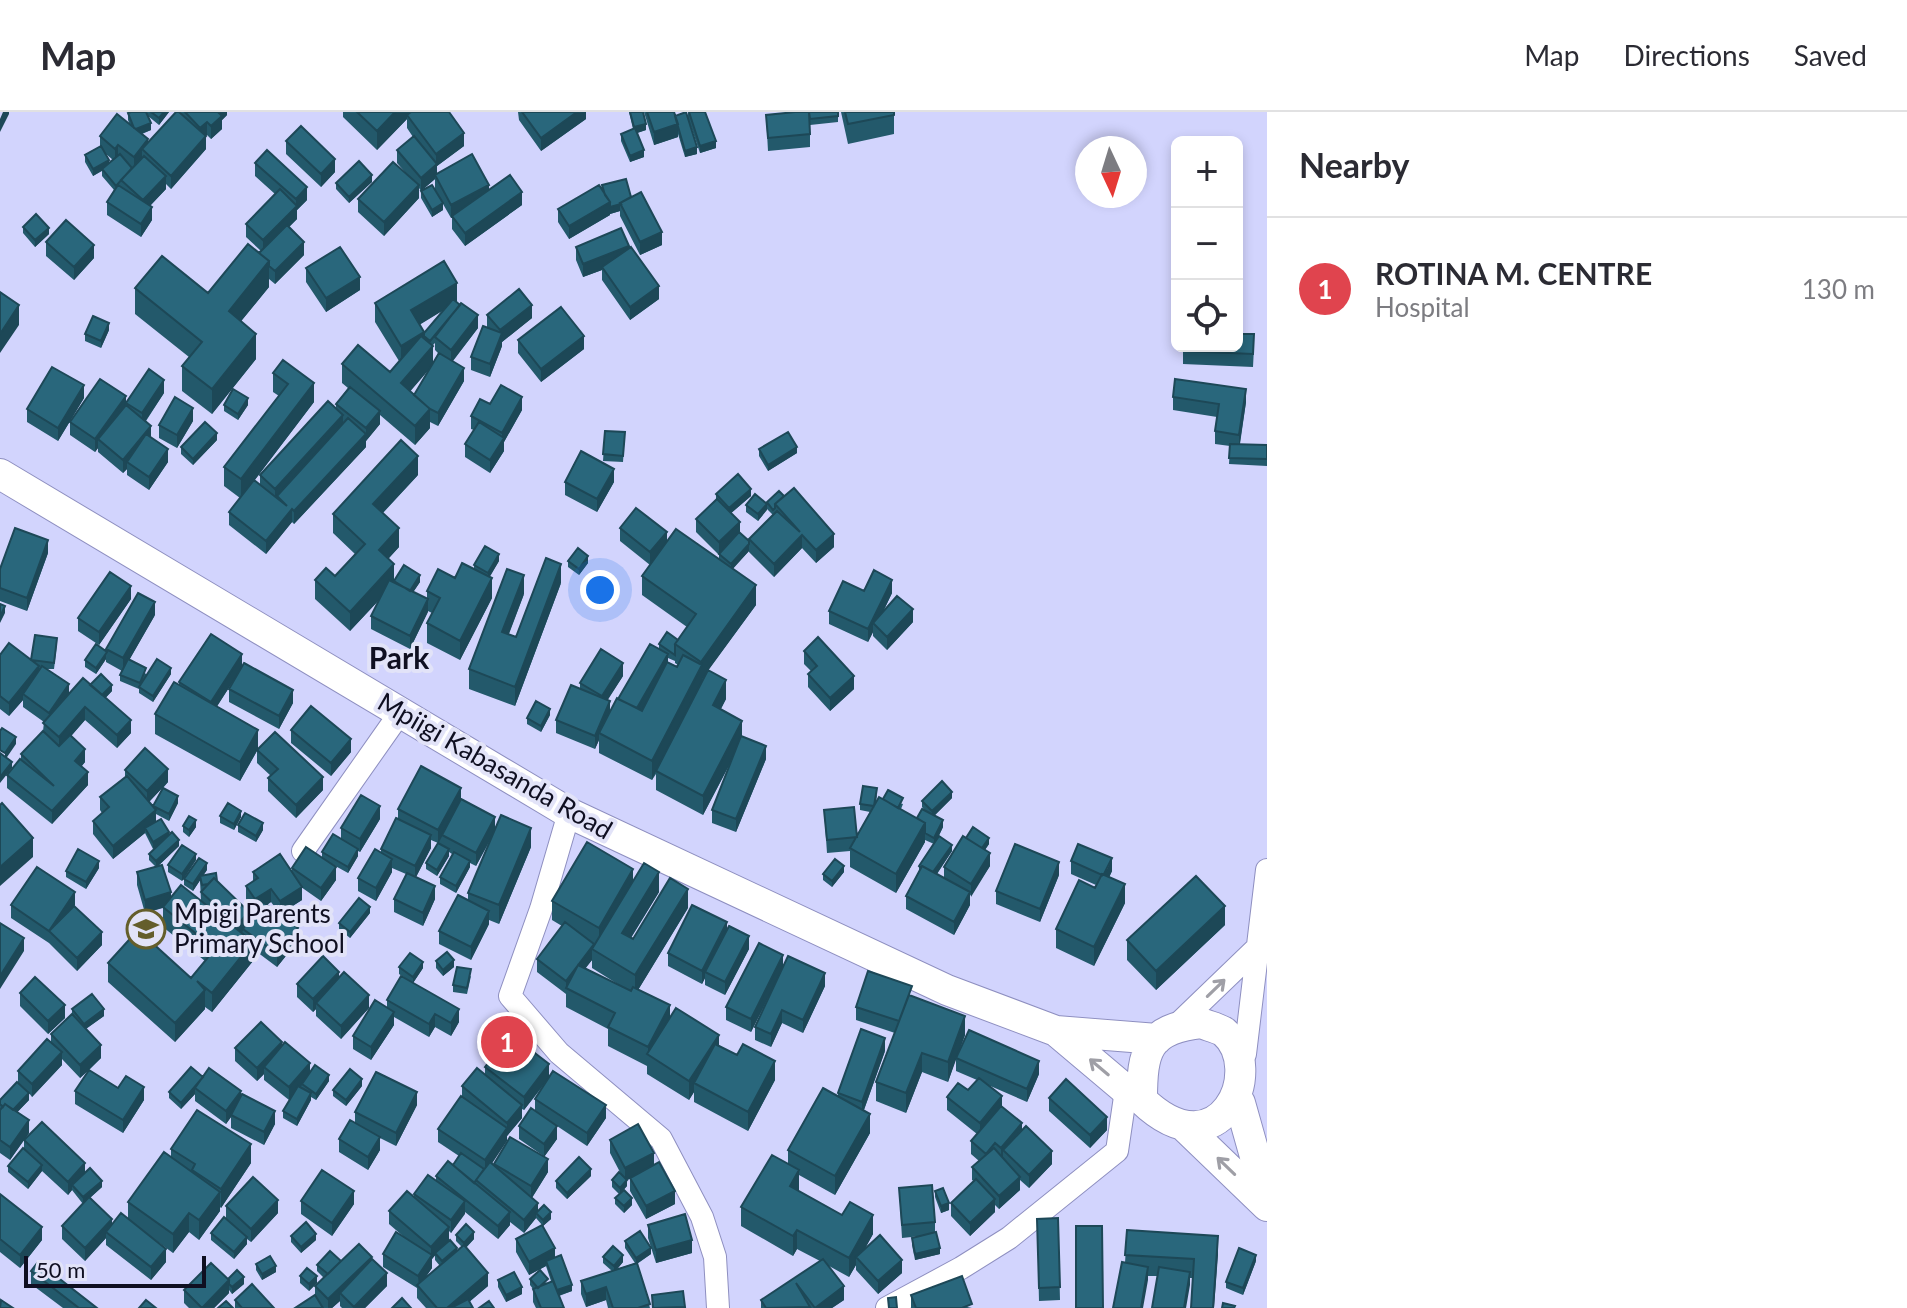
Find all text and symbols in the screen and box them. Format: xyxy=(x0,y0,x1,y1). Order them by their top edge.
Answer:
text: Map xyxy=(40,32,116,78)
text: Map xyxy=(1524,38,1579,72)
text: Directions xyxy=(1623,38,1750,72)
text: Saved xyxy=(1794,38,1867,72)
north arrow xyxy=(1075,136,1147,208)
map controls xyxy=(1171,136,1243,352)
button: + xyxy=(1171,136,1243,208)
text: Nearby xyxy=(1299,144,1410,185)
button: − xyxy=(1171,208,1243,280)
text: ROTINA M. CENTRE xyxy=(1375,255,1652,291)
text: 1 xyxy=(1317,273,1333,305)
text: 130 m xyxy=(1802,273,1875,305)
button: locate xyxy=(1171,280,1243,352)
text: Hospital xyxy=(1375,291,1470,323)
your location xyxy=(580,570,620,610)
district label: Park xyxy=(369,639,430,675)
street label: Mpiigi Kabasanda Road xyxy=(373,685,618,845)
place label: Mpigi Parents Primary School xyxy=(174,897,345,959)
school or university icon: Mpigi Parents Primary School xyxy=(125,908,167,950)
one-way arrow xyxy=(1206,978,1226,997)
pin: 1 xyxy=(481,1012,533,1072)
one-way arrow xyxy=(1089,1058,1109,1076)
one-way arrow xyxy=(1216,1157,1236,1176)
scale bar xyxy=(24,1252,206,1288)
text: 50 m xyxy=(36,1256,85,1283)

